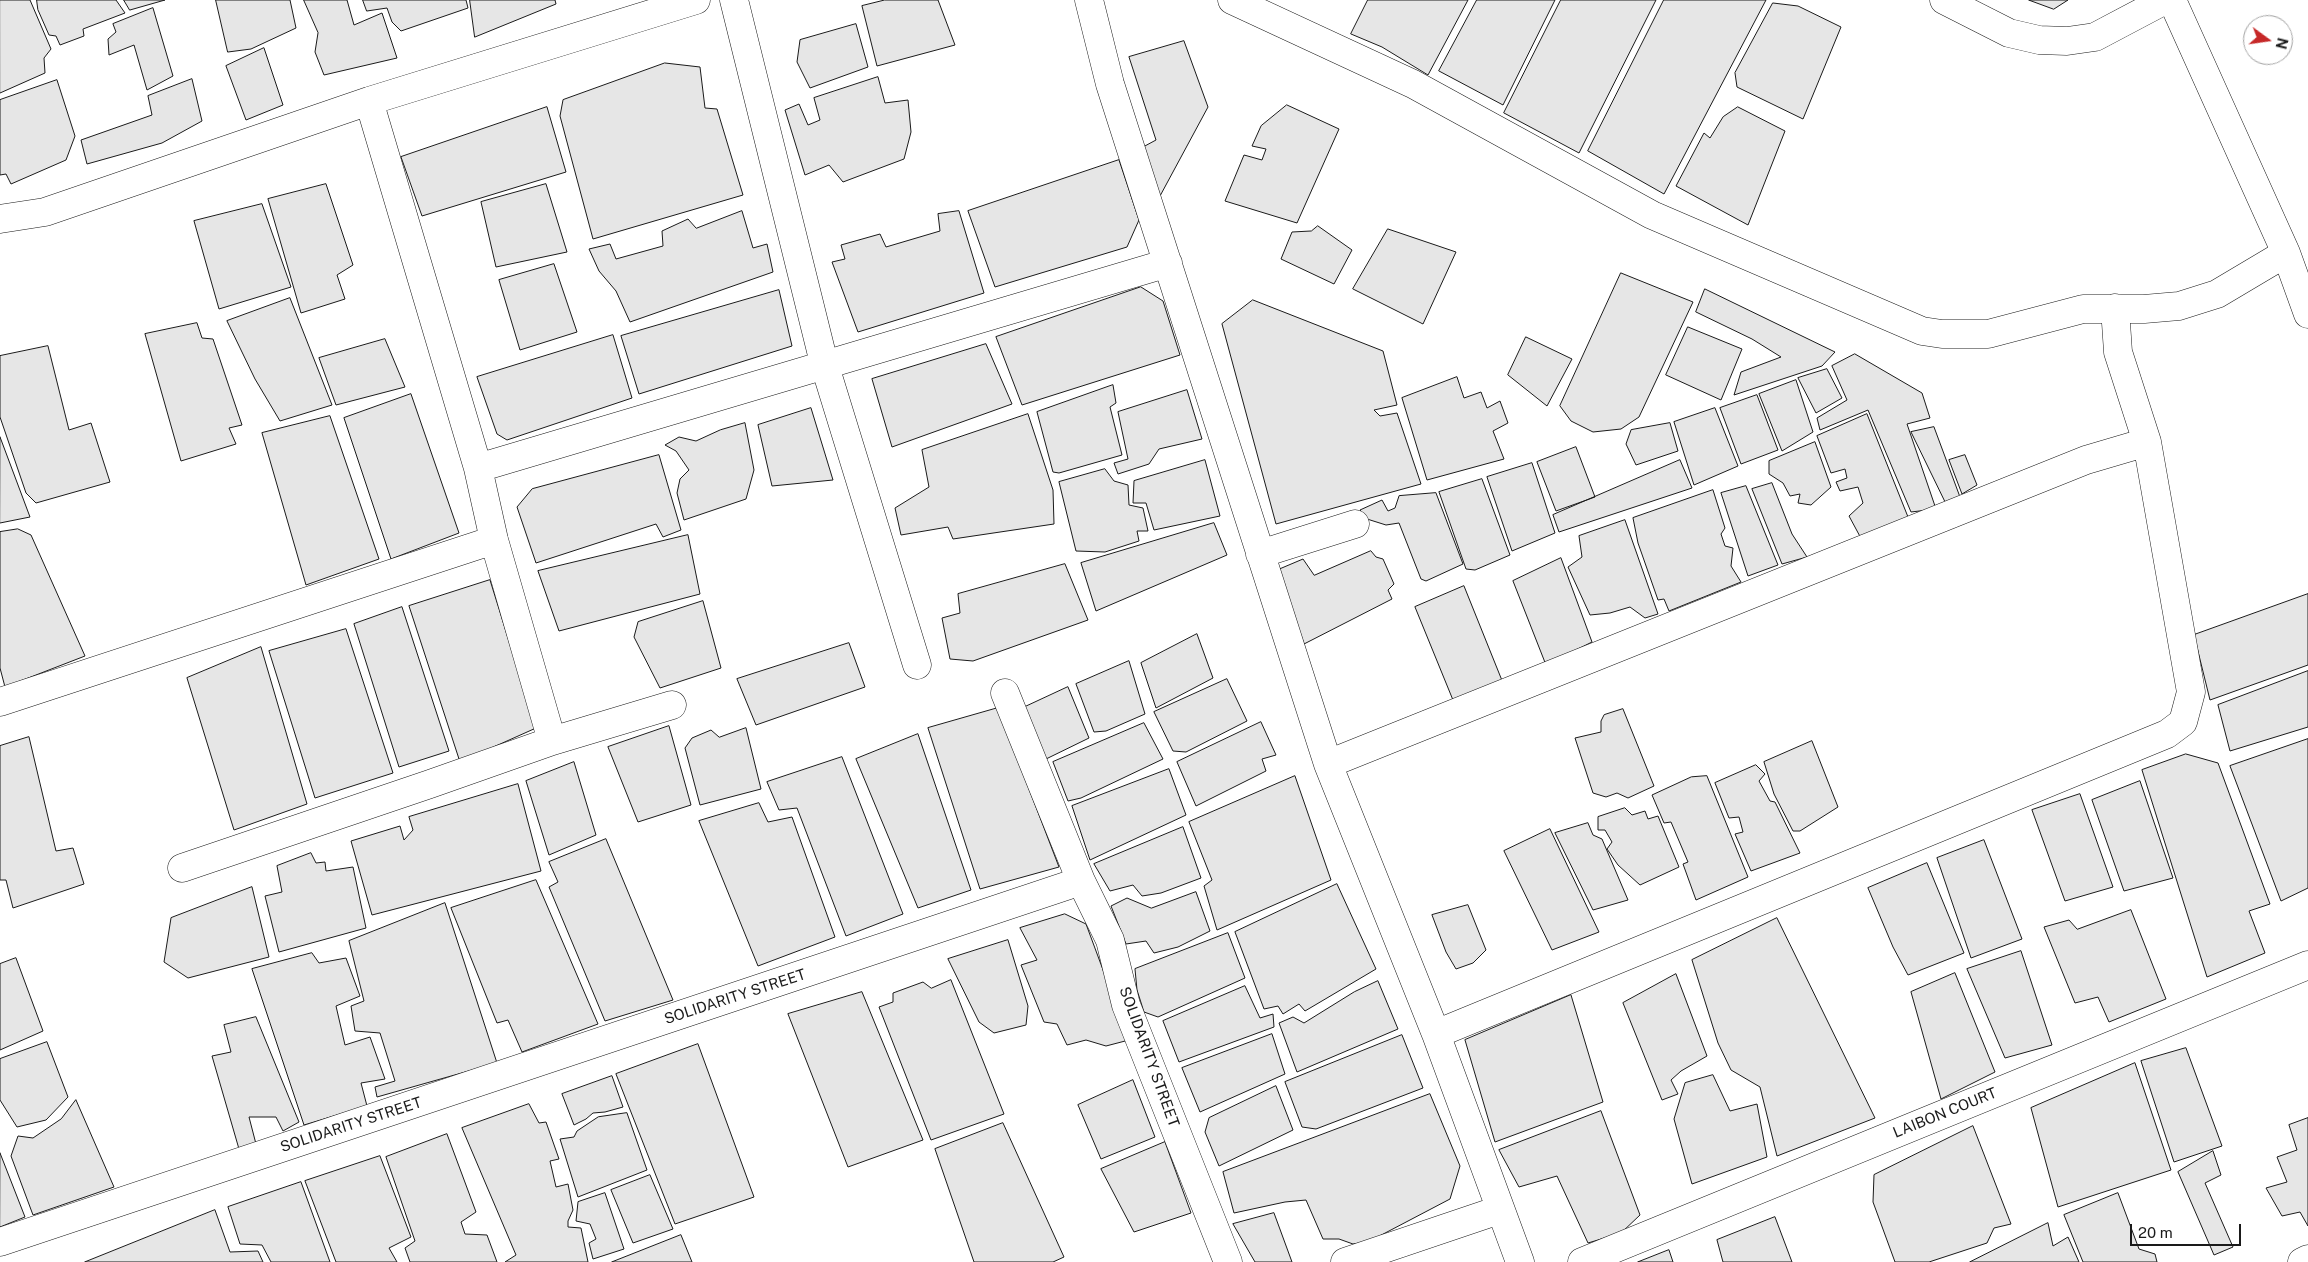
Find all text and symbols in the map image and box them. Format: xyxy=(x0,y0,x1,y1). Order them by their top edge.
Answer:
north arrow xyxy=(2243,15,2293,65)
text: N xyxy=(2272,36,2291,51)
street label: SOLIDARITY STREET xyxy=(662,966,808,1028)
street label: SOLIDARITY STREET xyxy=(1115,984,1183,1130)
street label: LAIBON COURT xyxy=(1891,1084,1999,1142)
street label: SOLIDARITY STREET xyxy=(278,1094,424,1156)
scale bar xyxy=(2133,1214,2244,1246)
text: 20 m xyxy=(2138,1224,2173,1241)

